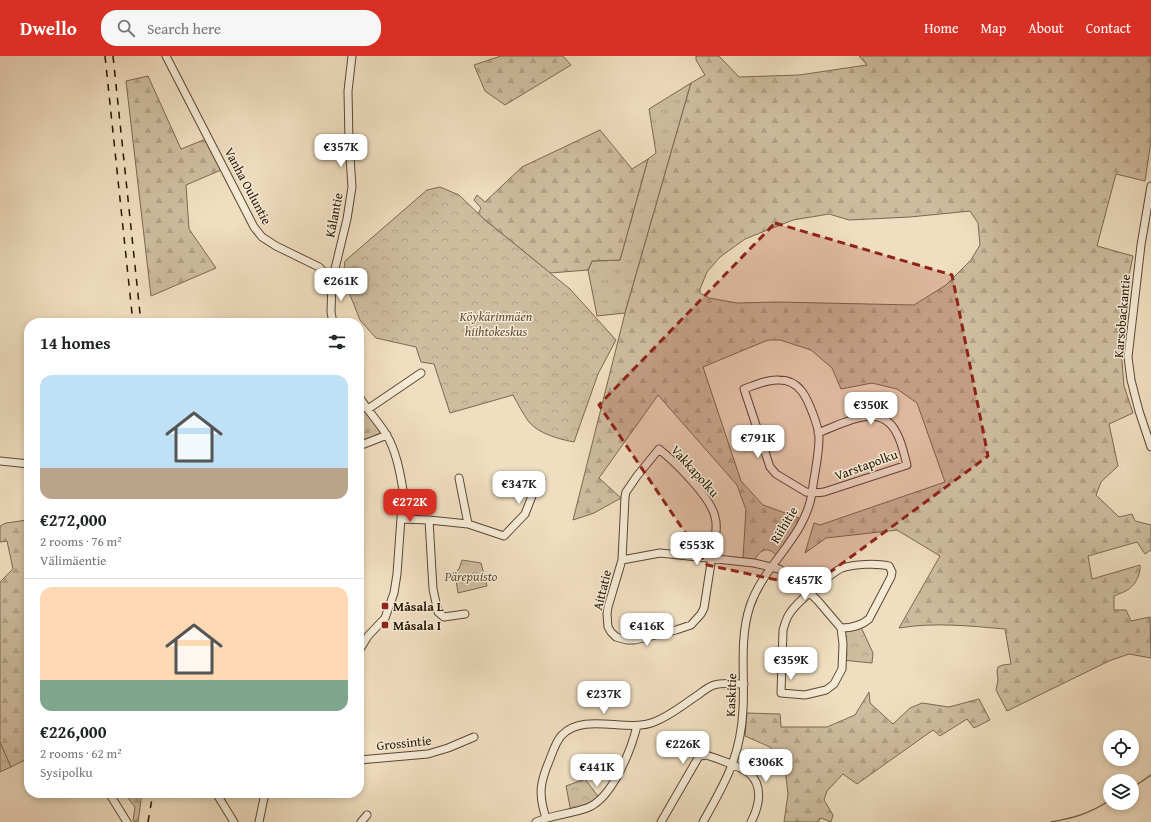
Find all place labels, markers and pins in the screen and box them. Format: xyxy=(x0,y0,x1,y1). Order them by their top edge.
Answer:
pin: €357K xyxy=(313,134,369,168)
pin: €261K xyxy=(313,268,369,302)
pin: €350K xyxy=(843,392,899,426)
pin: €791K xyxy=(730,425,786,459)
pin: €347K xyxy=(491,471,547,505)
pin: €272K xyxy=(382,489,438,523)
pin: €553K xyxy=(669,532,725,566)
pin: €457K xyxy=(777,567,833,601)
place label: Måsala L xyxy=(393,597,444,616)
marker: Måsala L xyxy=(380,601,390,611)
pin: €416K xyxy=(619,613,675,647)
place label: Måsala I xyxy=(393,616,441,635)
marker: Måsala I xyxy=(380,620,390,630)
pin: €359K xyxy=(763,647,819,681)
pin: €237K xyxy=(576,681,632,715)
pin: €226K xyxy=(655,731,711,765)
pin: €306K xyxy=(738,749,794,783)
pin: €441K xyxy=(569,754,625,788)

